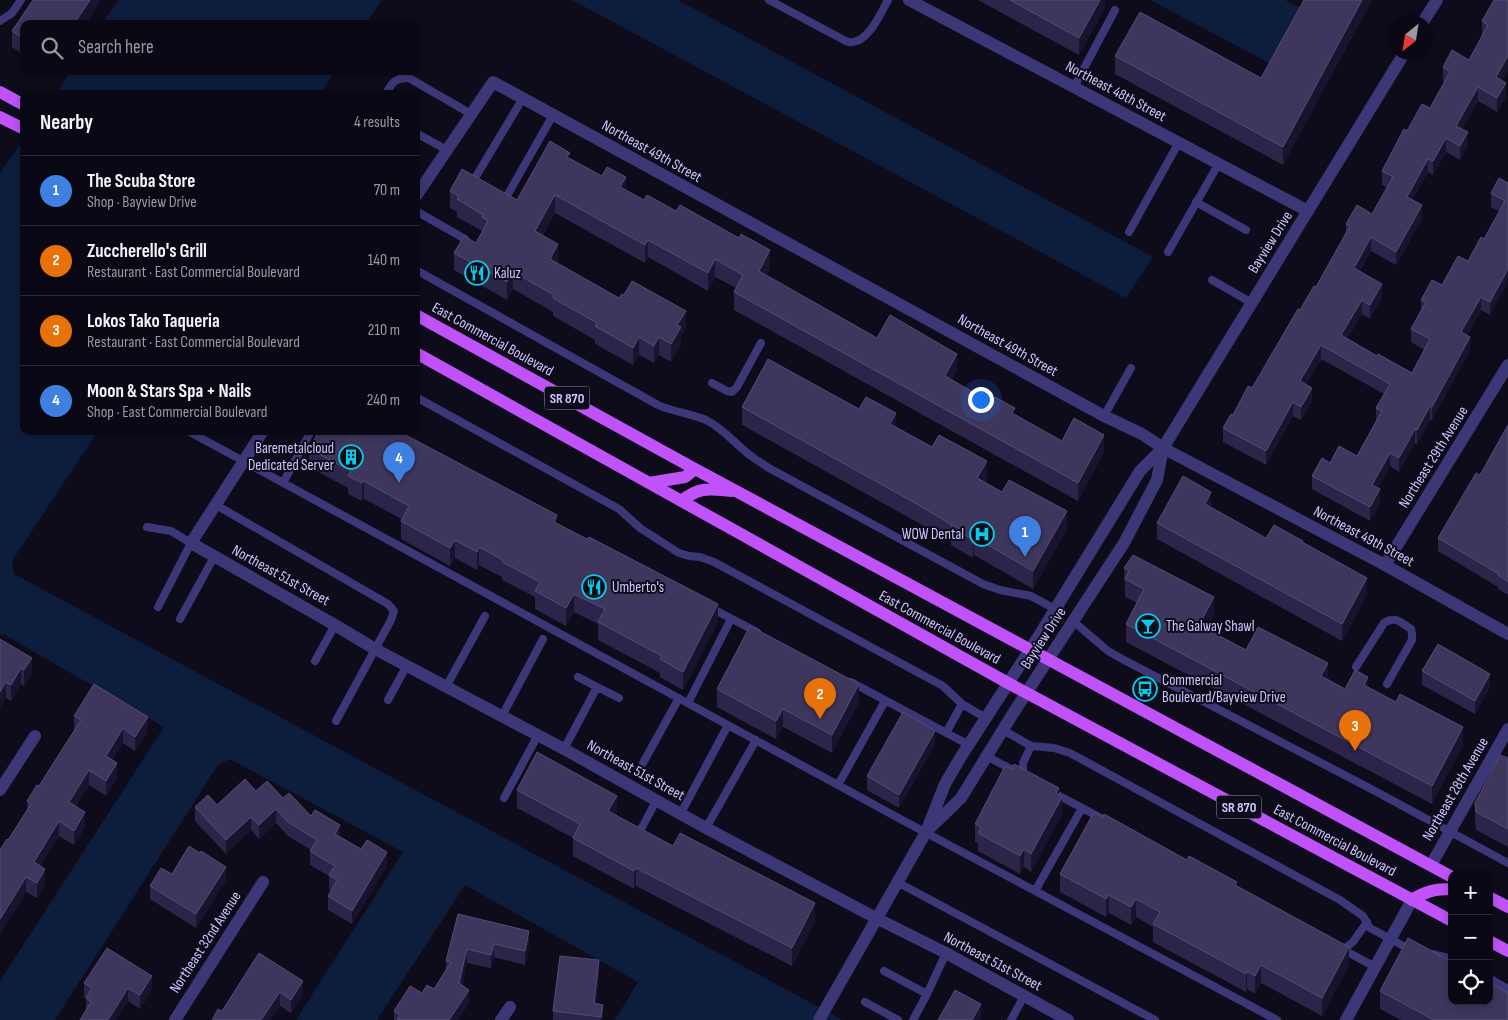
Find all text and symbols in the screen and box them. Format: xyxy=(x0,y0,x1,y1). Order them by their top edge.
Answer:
north arrow xyxy=(1388,15,1433,60)
search box xyxy=(20,20,420,75)
icon: search xyxy=(38,34,66,62)
text: Search here xyxy=(78,36,154,59)
street label: Northeast 48th Street xyxy=(1062,57,1170,126)
text: Nearby xyxy=(40,110,93,135)
text: 4 results xyxy=(354,113,400,132)
street label: Northeast 49th Street xyxy=(598,116,706,187)
text: The Scuba Store xyxy=(87,170,195,193)
text: 1 xyxy=(53,181,59,200)
text: 70 m xyxy=(374,181,400,200)
text: Shop · Bayview Drive xyxy=(87,193,197,212)
street label: Bayview Drive xyxy=(1244,208,1297,277)
text: Zuccherello's Grill xyxy=(87,240,207,263)
text: 2 xyxy=(52,251,60,270)
text: 140 m xyxy=(368,251,400,270)
restaurant icon: Kaluz xyxy=(464,260,490,286)
text: Restaurant · East Commercial Boulevard xyxy=(87,263,300,282)
place label: Kaluz xyxy=(494,264,522,283)
street label: East Commercial Boulevard xyxy=(429,298,557,381)
text: Lokos Tako Taqueria xyxy=(87,310,220,333)
street label: Northeast 49th Street xyxy=(954,310,1062,381)
text: 3 xyxy=(52,321,60,340)
text: 210 m xyxy=(368,321,400,340)
text: Restaurant · East Commercial Boulevard xyxy=(87,333,300,352)
text: Moon & Stars Spa + Nails xyxy=(87,380,251,403)
road number: SR 870 xyxy=(544,386,590,409)
your location xyxy=(968,387,994,413)
text: 4 xyxy=(52,391,60,410)
text: 240 m xyxy=(367,391,400,410)
text: Shop · East Commercial Boulevard xyxy=(87,403,267,422)
street label: Northeast 29th Avenue xyxy=(1394,403,1472,512)
place label: Baremetalcloud Dedicated Server xyxy=(248,439,335,475)
pin: 4 xyxy=(383,442,415,483)
building icon: Baremetalcloud Dedicated Server xyxy=(338,444,364,470)
street label: Northeast 49th Street xyxy=(1310,502,1418,571)
pin: 1 xyxy=(1009,516,1041,557)
hospital icon: WOW Dental xyxy=(969,521,995,547)
place label: WOW Dental xyxy=(902,525,964,544)
street label: Northeast 51st Street xyxy=(229,541,333,610)
restaurant icon: Umberto's xyxy=(581,574,607,600)
place label: Umberto's xyxy=(612,578,664,597)
street label: East Commercial Boulevard xyxy=(876,586,1004,669)
street label: Bayview Drive xyxy=(1016,604,1070,673)
bar icon: The Galway Shawl xyxy=(1135,613,1161,639)
place label: The Galway Shawl xyxy=(1166,617,1255,636)
place label: Commercial Boulevard/Bayview Drive xyxy=(1162,671,1286,707)
bus stop icon: Commercial Boulevard/Bayview Drive xyxy=(1132,676,1158,702)
pin: 2 xyxy=(804,678,836,719)
pin: 3 xyxy=(1339,710,1371,751)
street label: Northeast 28th Avenue xyxy=(1418,734,1493,844)
street label: Northeast 51st Street xyxy=(584,736,688,805)
road number: SR 870 xyxy=(1216,796,1262,819)
street label: East Commercial Boulevard xyxy=(1270,800,1399,881)
map controls xyxy=(1448,870,1493,1005)
button: + xyxy=(1448,870,1493,915)
street label: Northeast 32nd Avenue xyxy=(165,888,245,997)
button: − xyxy=(1448,915,1493,960)
street label: Northeast 51st Street xyxy=(940,928,1046,996)
button: locate xyxy=(1448,960,1493,1005)

